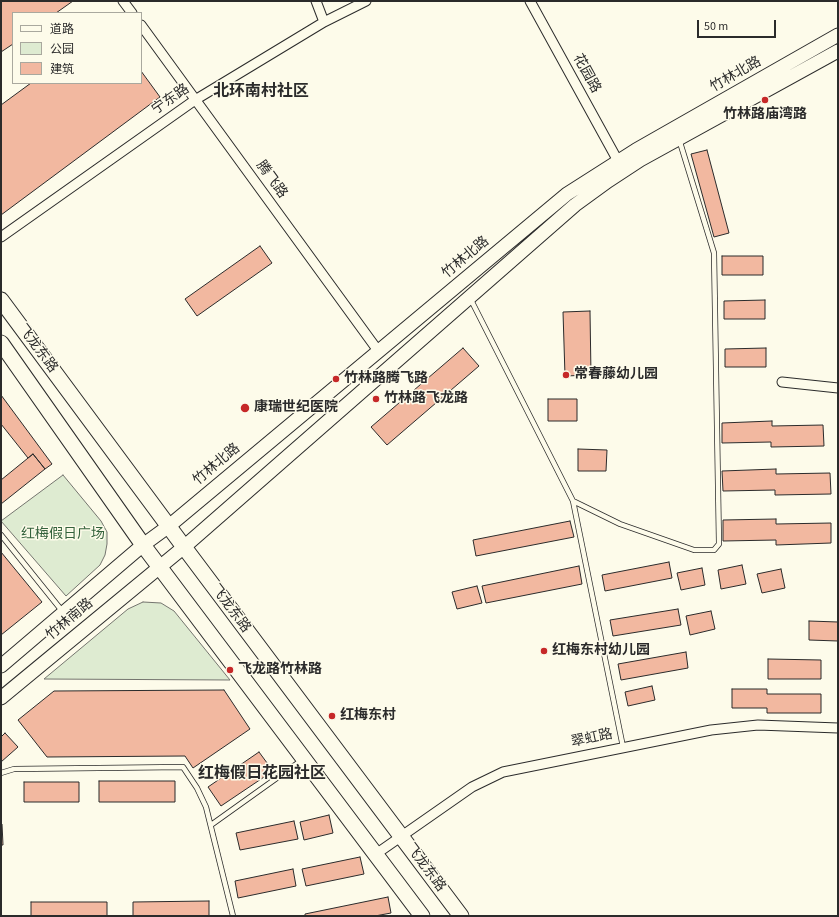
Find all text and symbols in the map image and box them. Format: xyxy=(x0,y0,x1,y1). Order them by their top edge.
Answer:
legend xyxy=(12,12,142,84)
scale bar xyxy=(699,12,778,38)
text: 50 m xyxy=(704,18,728,35)
text: 道路 xyxy=(50,21,74,38)
text: 公园 xyxy=(50,41,74,58)
street label: 花园路 xyxy=(568,52,604,96)
street label: 竹林北路 xyxy=(708,54,764,96)
text: 建筑 xyxy=(50,61,74,78)
street label: 宁东路 xyxy=(149,81,193,119)
district label: 北环南村社区 xyxy=(213,82,309,102)
marker: 竹林路庙湾路 xyxy=(760,95,770,105)
place label: 竹林路庙湾路 xyxy=(723,107,807,123)
street label: 腾飞路 xyxy=(252,158,290,202)
street label: 竹林北路 xyxy=(439,234,493,282)
street label: 飞龙东路 xyxy=(13,322,61,376)
place label: 常春藤幼儿园 xyxy=(574,367,658,383)
marker: 常春藤幼儿园 xyxy=(561,370,571,380)
place label: 竹林路腾飞路 xyxy=(344,371,428,387)
marker: 竹林路腾飞路 xyxy=(331,374,341,384)
place label: 竹林路飞龙路 xyxy=(384,391,468,407)
marker: 竹林路飞龙路 xyxy=(371,394,381,404)
place label: 康瑞世纪医院 xyxy=(254,400,338,416)
marker: 康瑞世纪医院 xyxy=(239,402,251,414)
street label: 竹林北路 xyxy=(190,441,244,489)
park label: 红梅假日广场 xyxy=(21,527,105,543)
street label: 飞龙东路 xyxy=(206,582,254,636)
street label: 竹林南路 xyxy=(43,596,97,644)
place label: 红梅东村幼儿园 xyxy=(552,643,650,659)
marker: 红梅东村幼儿园 xyxy=(539,646,549,656)
place label: 飞龙路竹林路 xyxy=(238,662,322,678)
marker: 飞龙路竹林路 xyxy=(225,665,235,675)
place label: 红梅东村 xyxy=(340,708,396,724)
marker: 红梅东村 xyxy=(327,711,337,721)
street label: 翠虹路 xyxy=(570,726,614,752)
district label: 红梅假日花园社区 xyxy=(198,764,326,784)
street label: 飞龙东路 xyxy=(401,841,449,895)

